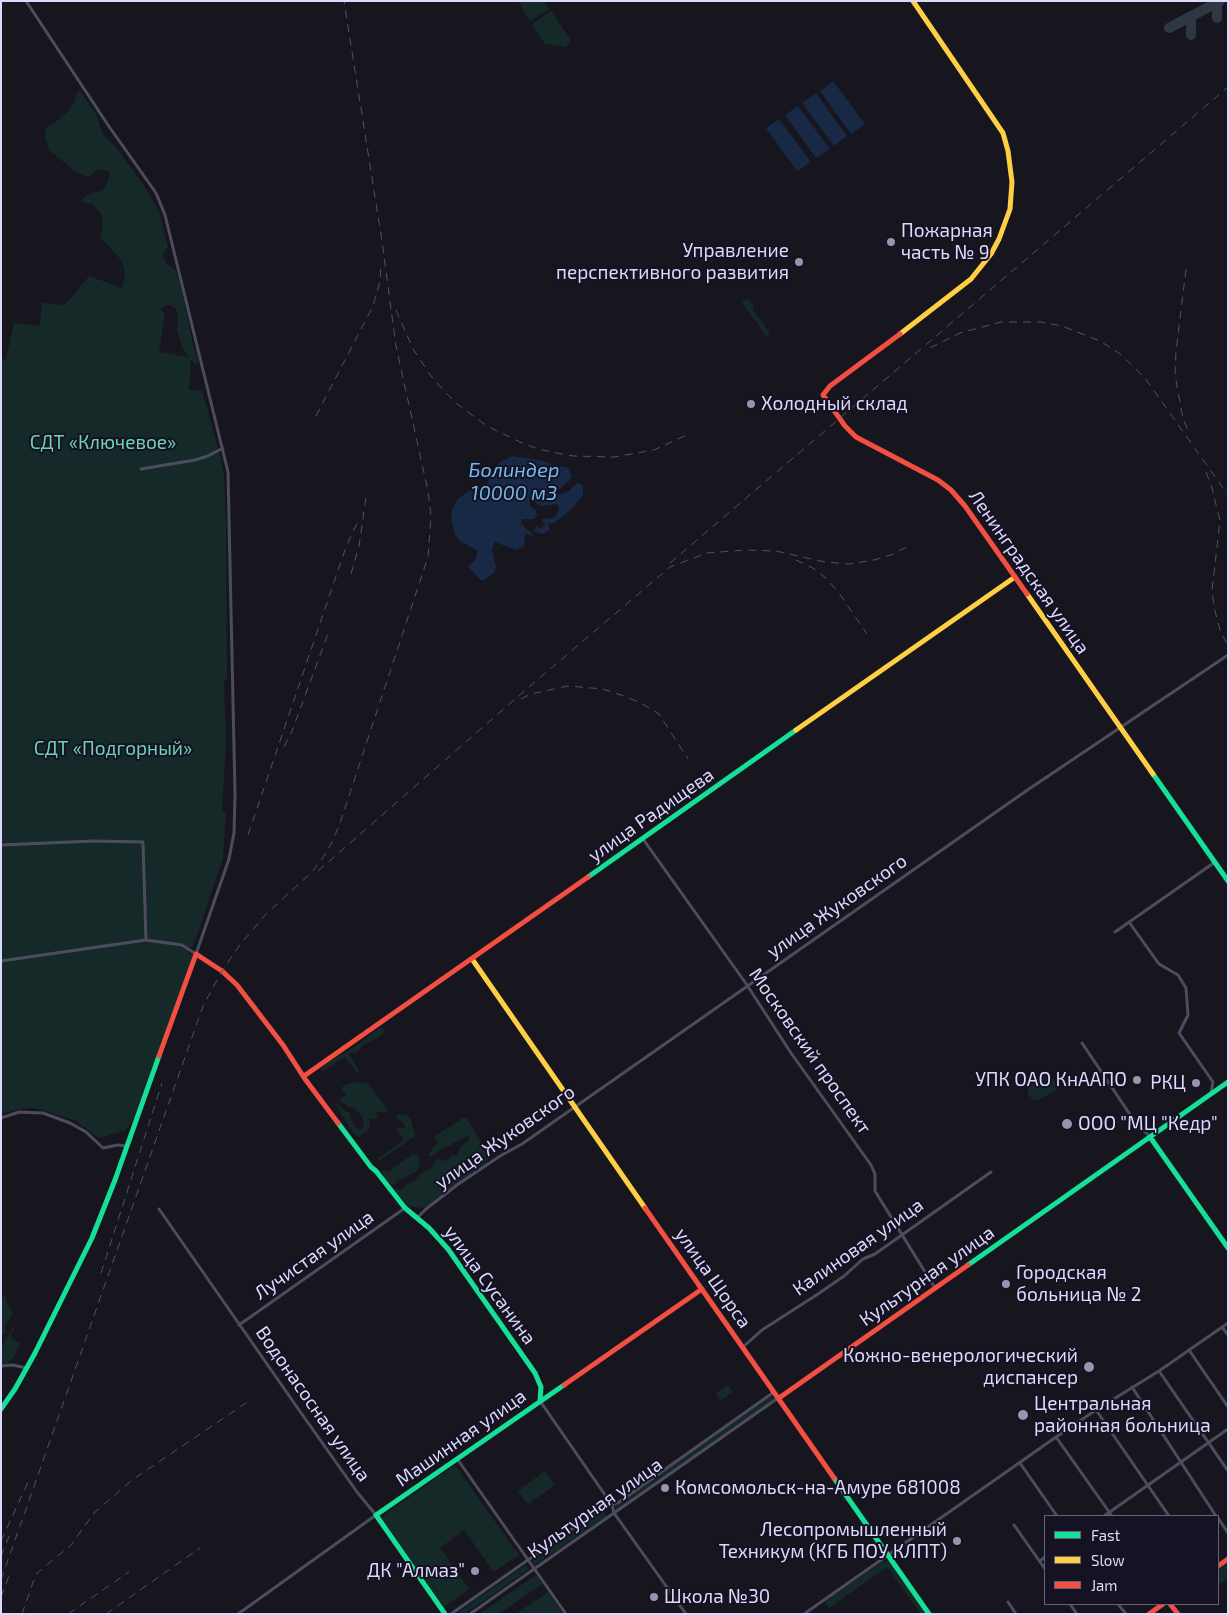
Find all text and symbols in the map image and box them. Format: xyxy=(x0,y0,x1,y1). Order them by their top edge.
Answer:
place label: Пожарная часть № 9 xyxy=(901,220,993,264)
marker: Пожарная часть № 9 xyxy=(885,236,897,248)
place label: Управление перспективного развития xyxy=(556,240,789,284)
marker: Управление перспективного развития xyxy=(793,256,805,268)
place label: Холодный склад xyxy=(761,393,908,415)
marker: Холодный склад xyxy=(745,398,757,410)
park label: СДТ «Ключевое» xyxy=(30,432,176,454)
water label: Болиндер 10000 м3 xyxy=(469,458,559,505)
street label: Ленинградская улица xyxy=(964,486,1094,658)
park label: СДТ «Подгорный» xyxy=(34,738,192,760)
street label: улица Радищева xyxy=(584,763,718,867)
street label: улица Жуковского xyxy=(763,849,911,963)
street label: Московский проспект xyxy=(744,964,876,1138)
place label: УПК ОАО КнААПО xyxy=(975,1069,1127,1091)
place label: РКЦ xyxy=(1150,1072,1186,1094)
marker: УПК ОАО КнААПО xyxy=(1131,1074,1143,1086)
marker: РКЦ xyxy=(1190,1077,1202,1089)
street label: улица Жуковского xyxy=(431,1080,579,1194)
place label: ООО "МЦ "Кедр" xyxy=(1078,1113,1218,1135)
marker: ООО "МЦ "Кедр" xyxy=(1060,1117,1074,1131)
street label: Калиновая улица xyxy=(788,1193,928,1301)
street label: Лучистая улица xyxy=(250,1205,378,1305)
street label: улица Сусанина xyxy=(439,1221,541,1349)
street label: Культурная улица xyxy=(855,1221,999,1331)
street label: улица Щорса xyxy=(670,1223,756,1333)
place label: Городская больница № 2 xyxy=(1016,1262,1142,1306)
marker: Городская больница № 2 xyxy=(1000,1278,1012,1290)
street label: Водонасосная улица xyxy=(251,1322,375,1486)
place label: Кожно-венерологический диспансер xyxy=(843,1345,1078,1389)
marker: Кожно-венерологический диспансер xyxy=(1082,1360,1096,1374)
street label: Машинная улица xyxy=(391,1385,531,1491)
place label: Центральная районная больница xyxy=(1034,1393,1211,1437)
marker: Центральная районная больница xyxy=(1016,1408,1030,1422)
street label: Культурная улица xyxy=(523,1453,667,1563)
place label: Комсомольск-на-Амуре 681008 xyxy=(675,1477,961,1499)
marker: Комсомольск-на-Амуре 681008 xyxy=(659,1482,671,1494)
legend xyxy=(1044,1515,1219,1605)
place label: Лесопромышленный Техникум (КГБ ПОУ КЛПТ) xyxy=(719,1519,947,1563)
text: Fast xyxy=(1091,1526,1120,1544)
marker: Лесопромышленный Техникум (КГБ ПОУ КЛПТ) xyxy=(951,1535,963,1547)
text: Slow xyxy=(1091,1551,1125,1569)
place label: ДК "Алмаз" xyxy=(367,1560,465,1582)
marker: ДК "Алмаз" xyxy=(469,1565,481,1577)
text: Jam xyxy=(1091,1576,1117,1594)
place label: Школа №30 xyxy=(664,1586,770,1608)
marker: Школа №30 xyxy=(648,1591,660,1603)

